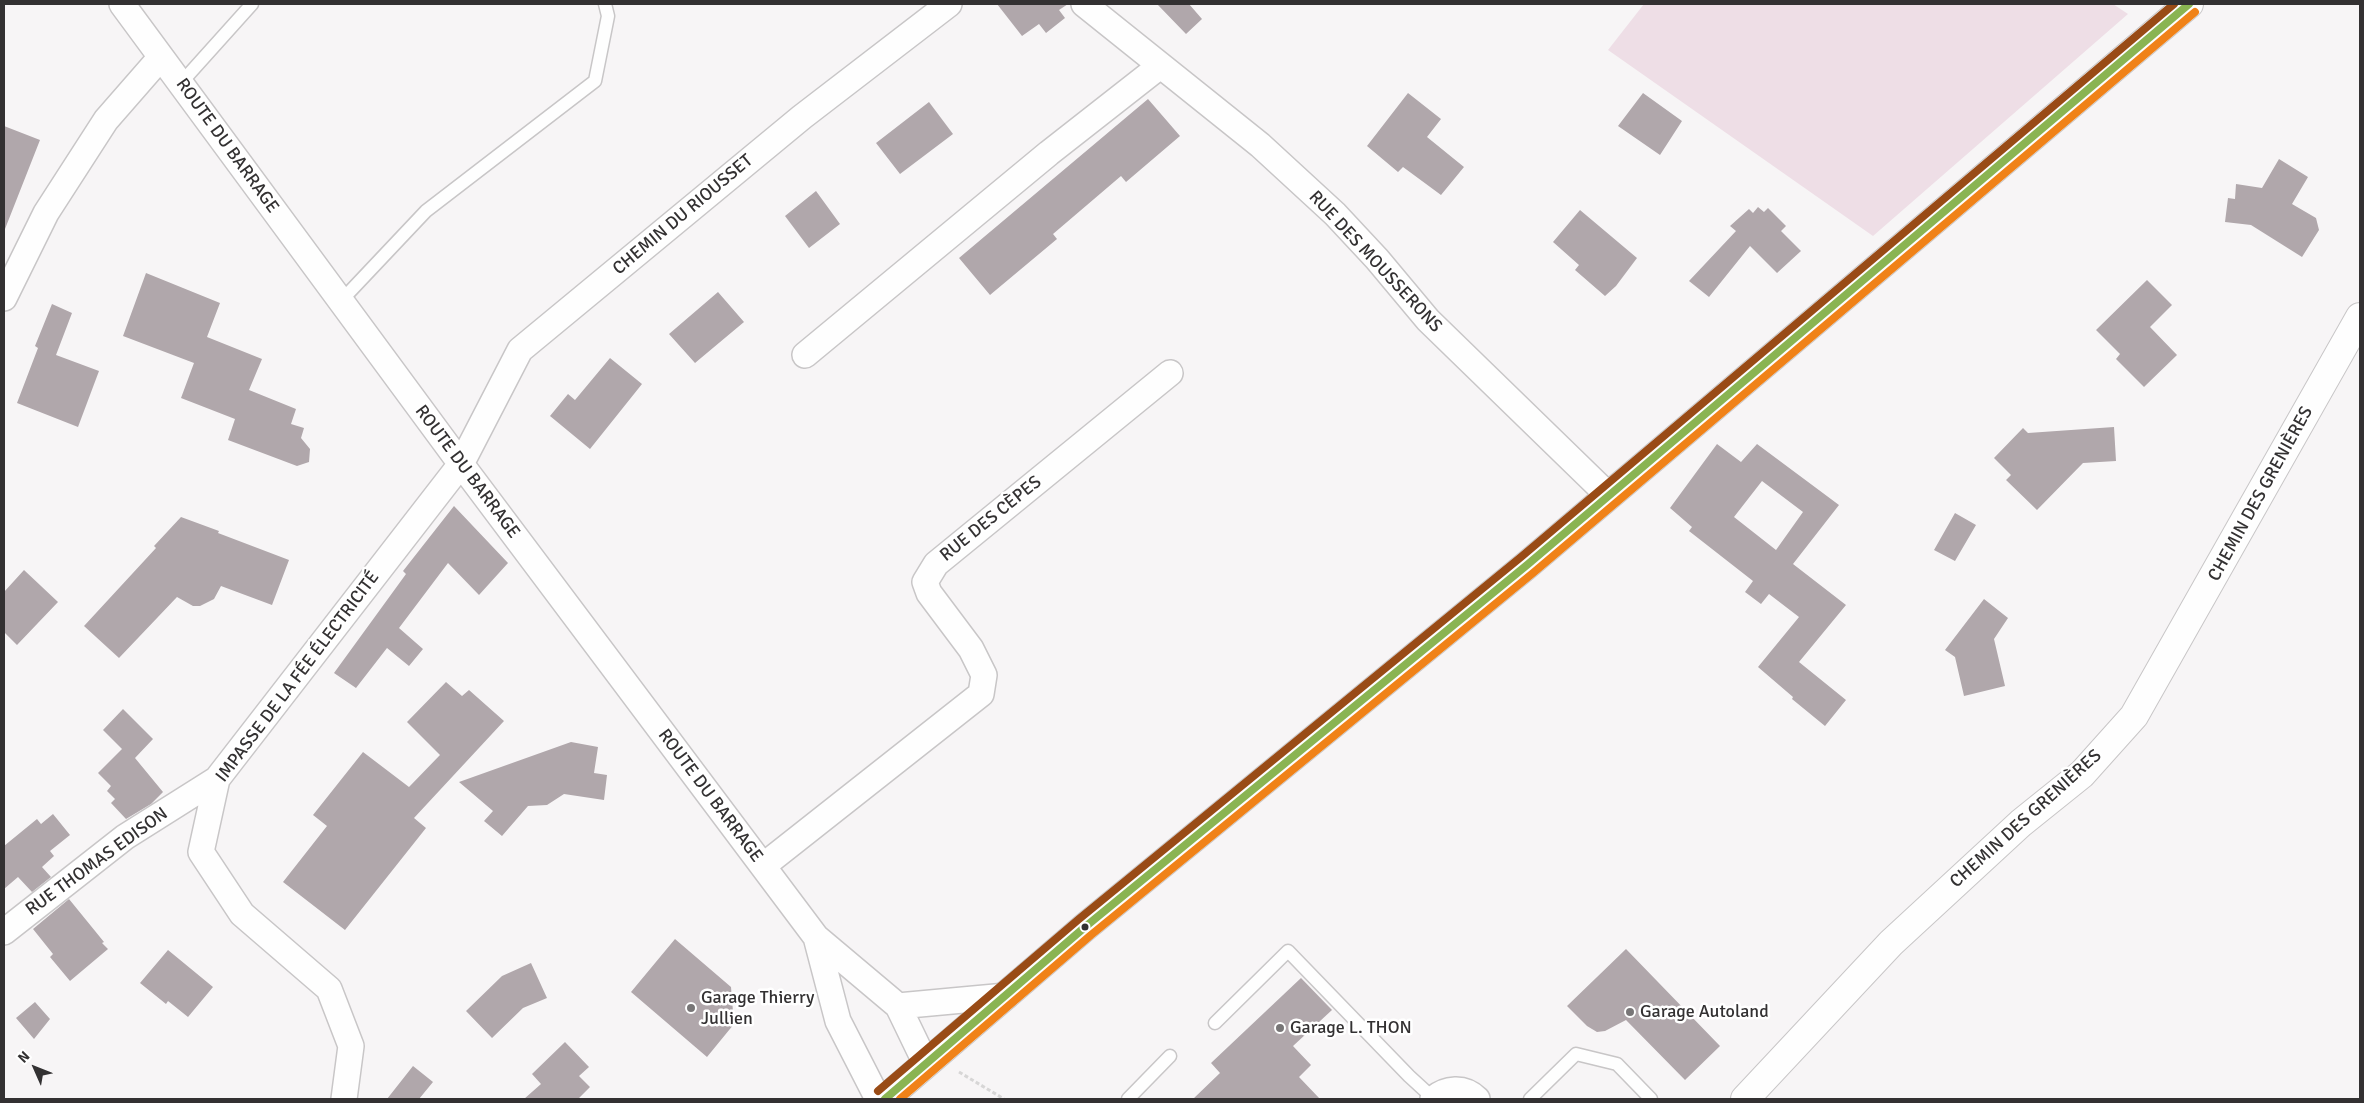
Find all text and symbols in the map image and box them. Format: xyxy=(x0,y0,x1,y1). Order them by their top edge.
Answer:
street label: ROUTE DU BARRAGE xyxy=(171,74,283,218)
street label: CHEMIN DU RIOUSSET xyxy=(609,150,757,280)
street label: RUE DES MOUSSERONS xyxy=(1304,187,1446,337)
street label: ROUTE DU BARRAGE xyxy=(410,401,524,543)
street label: CHEMIN DES GRENIÈRES xyxy=(2204,403,2318,585)
street label: RUE DES CÈPES xyxy=(936,472,1046,566)
street label: IMPASSE DE LA FÉE ÉLECTRICITÉ xyxy=(212,567,384,787)
street label: ROUTE DU BARRAGE xyxy=(653,725,767,867)
street label: CHEMIN DES GRENIÈRES xyxy=(1946,745,2106,893)
street label: RUE THOMAS EDISON xyxy=(22,803,172,921)
unlabelled marker xyxy=(1080,922,1090,932)
place label: Garage Thierry Jullien xyxy=(701,987,814,1030)
place label: Garage Autoland xyxy=(1640,1001,1769,1023)
marker: Garage Thierry Jullien xyxy=(685,1002,697,1014)
marker: Garage Autoland xyxy=(1624,1006,1636,1018)
place label: Garage L. THON xyxy=(1290,1017,1412,1039)
marker: Garage L. THON xyxy=(1274,1022,1286,1034)
north arrow xyxy=(10,1043,60,1093)
text: N xyxy=(14,1048,33,1067)

